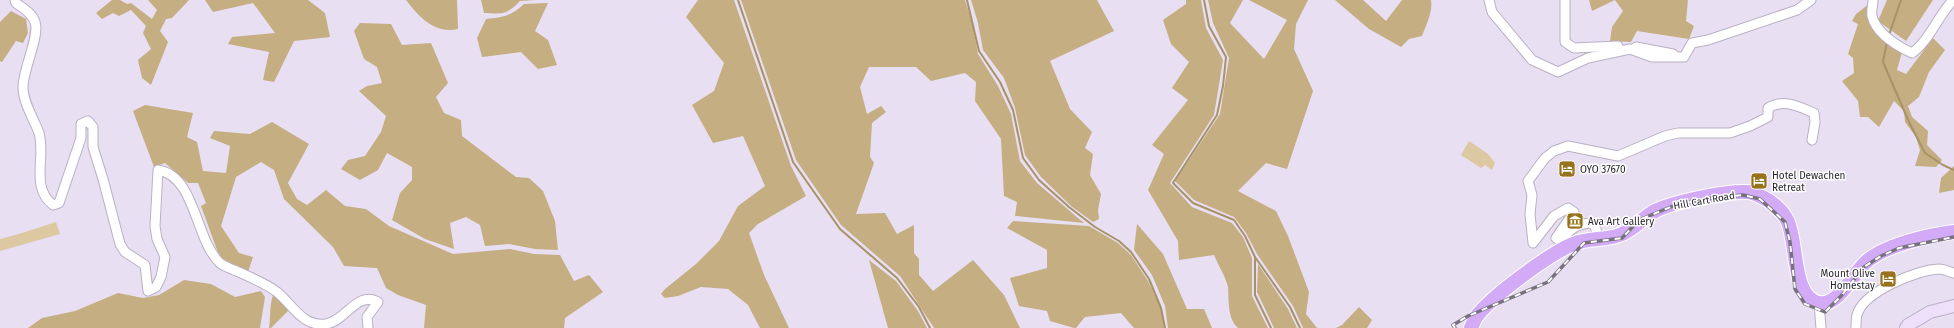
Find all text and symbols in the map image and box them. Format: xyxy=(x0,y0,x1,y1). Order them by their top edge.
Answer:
hotel icon: OYO 37670 xyxy=(1557,159,1577,179)
place label: OYO 37670 xyxy=(1580,164,1626,176)
place label: Hotel Dewachen Retreat xyxy=(1772,170,1845,194)
hotel icon: Hotel Dewachen Retreat xyxy=(1749,171,1769,191)
street label: Hill Cart Road xyxy=(1672,190,1736,212)
museum icon: Ava Art Gallery xyxy=(1565,211,1585,231)
place label: Ava Art Gallery xyxy=(1588,216,1654,228)
place label: Mount Olive Homestay xyxy=(1820,268,1875,292)
hotel icon: Mount Olive Homestay xyxy=(1878,269,1898,289)

